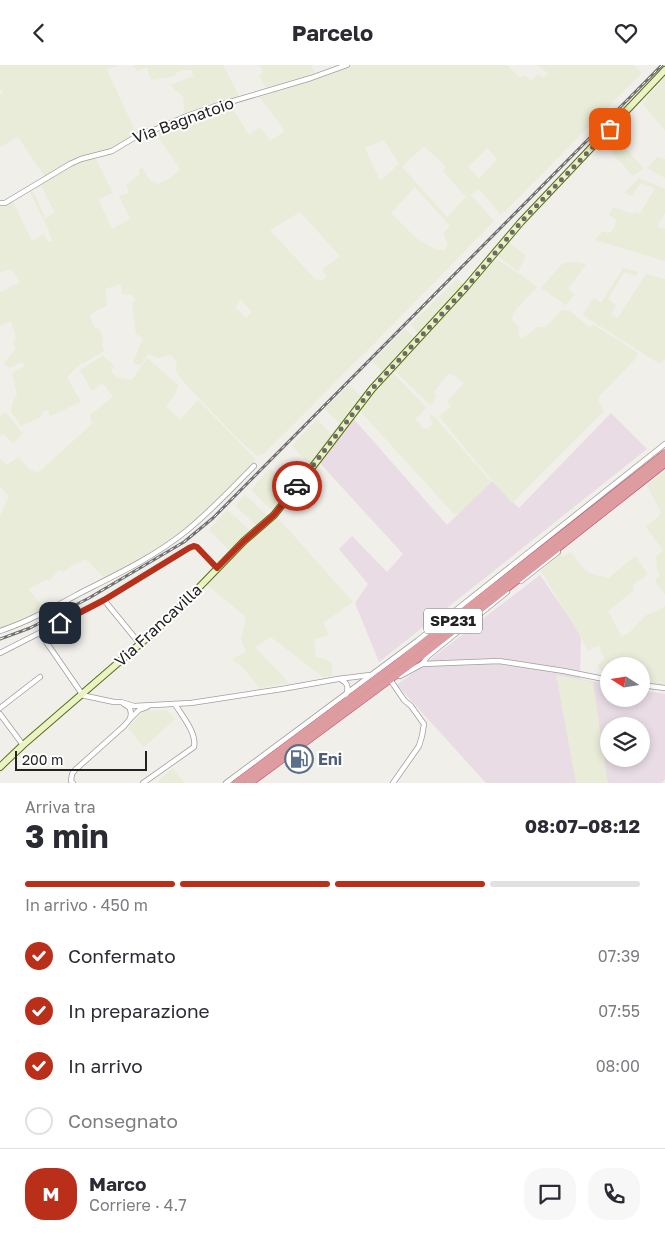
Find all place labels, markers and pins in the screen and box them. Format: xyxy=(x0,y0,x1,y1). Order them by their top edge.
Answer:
pin xyxy=(589,108,631,150)
pin xyxy=(39,602,81,644)
fuel station icon: Eni xyxy=(284,744,314,774)
place label: Eni xyxy=(318,749,342,769)

